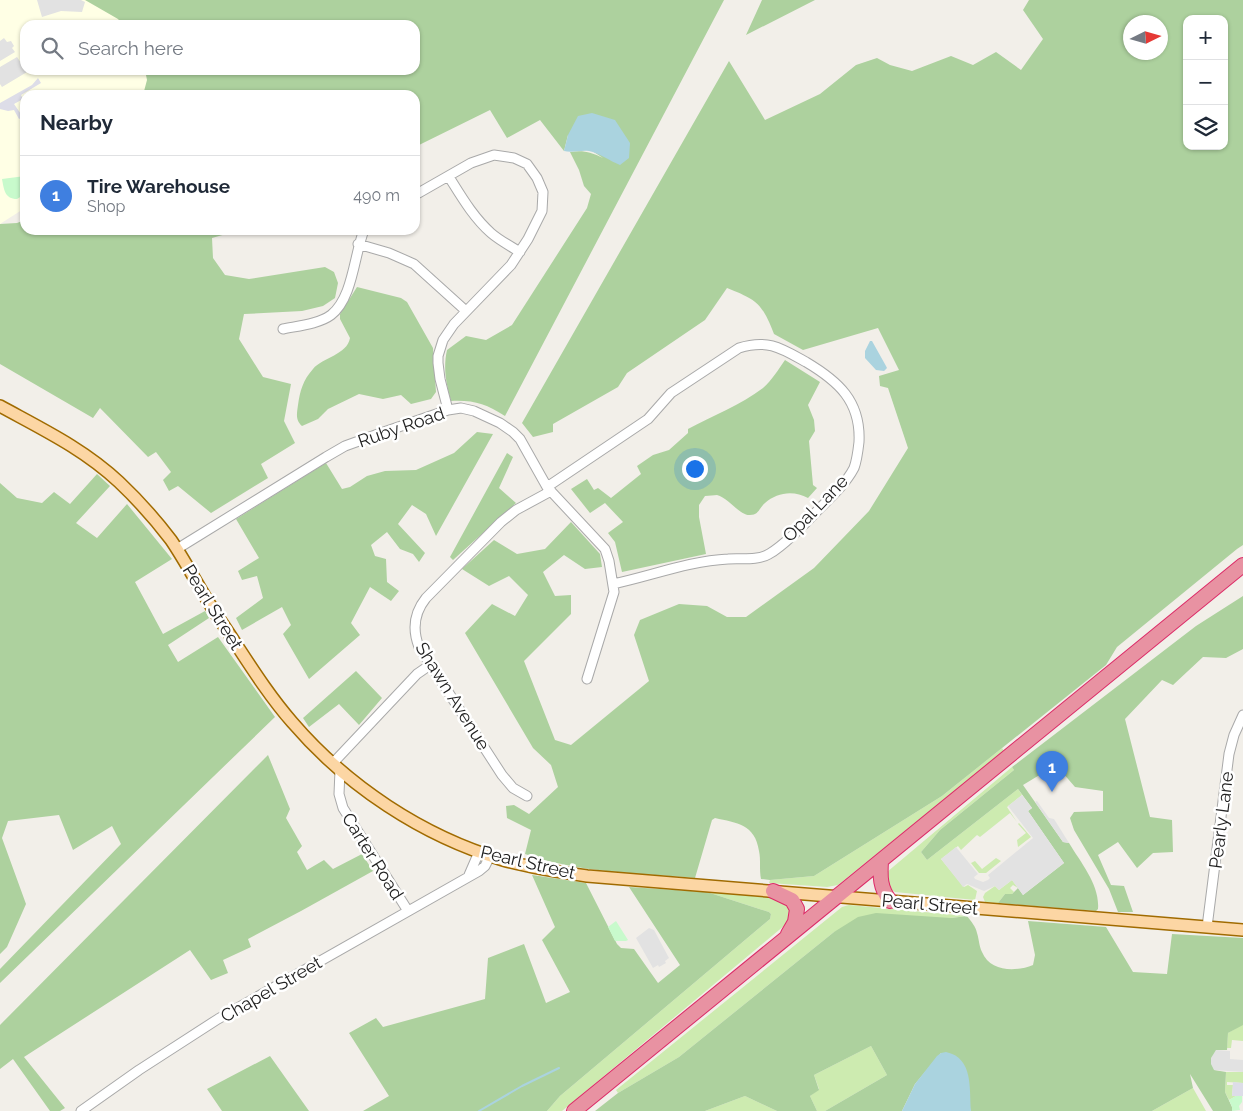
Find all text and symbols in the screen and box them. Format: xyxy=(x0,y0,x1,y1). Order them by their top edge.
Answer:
north arrow xyxy=(1123,15,1168,60)
map controls xyxy=(1183,15,1228,150)
button: + xyxy=(1183,15,1228,60)
search box xyxy=(20,20,420,75)
icon: search xyxy=(38,34,66,62)
text: Search here xyxy=(78,37,184,59)
button: − xyxy=(1183,60,1228,105)
button: layers xyxy=(1183,105,1228,150)
text: Nearby xyxy=(40,110,113,135)
text: Tire Warehouse xyxy=(87,175,230,197)
text: 1 xyxy=(52,186,60,205)
text: 490 m xyxy=(353,186,400,205)
text: Shop xyxy=(87,197,125,216)
street label: Ruby Road xyxy=(355,402,447,452)
your location xyxy=(682,456,708,482)
street label: Opal Lane xyxy=(778,470,852,546)
street label: Pearl Street xyxy=(179,560,247,654)
street label: Shawn Avenue xyxy=(411,638,495,754)
pin: 1 xyxy=(1036,751,1068,792)
street label: Pearly Lane xyxy=(1205,770,1237,870)
street label: Carter Road xyxy=(338,809,408,903)
street label: Pearl Street xyxy=(479,841,577,883)
street label: Pearl Street xyxy=(881,889,979,919)
street label: Chapel Street xyxy=(217,952,325,1026)

